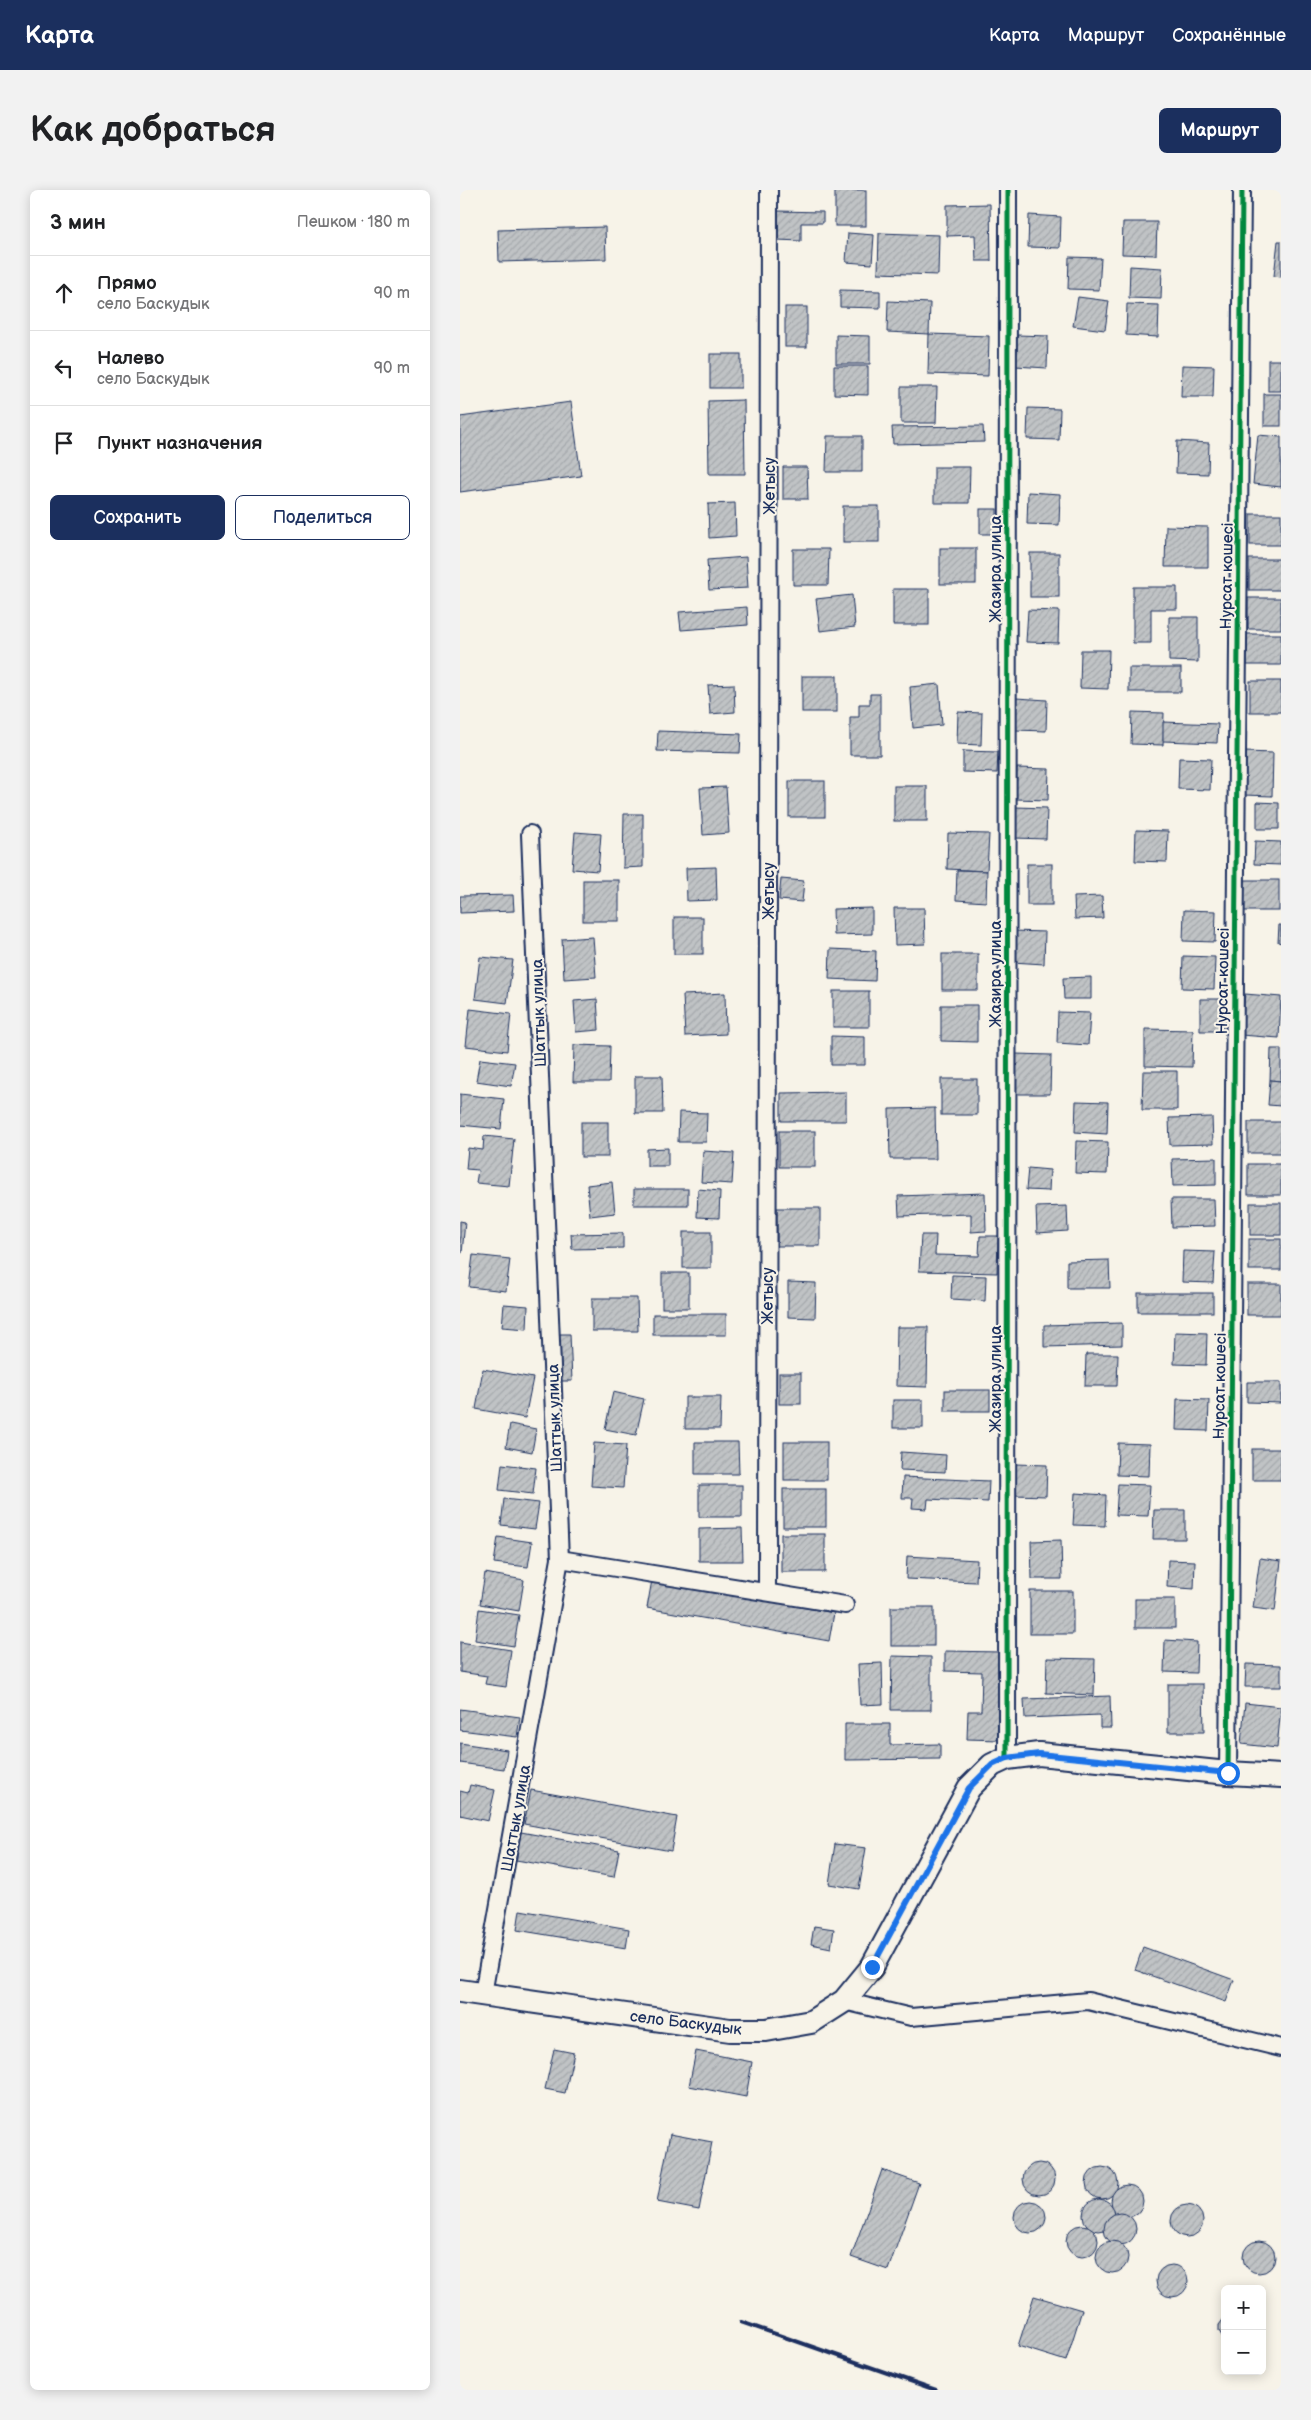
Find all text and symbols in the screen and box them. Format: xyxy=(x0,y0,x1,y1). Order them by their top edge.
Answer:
text: Карта xyxy=(25,21,94,50)
text: Карта xyxy=(989,25,1040,46)
text: Маршрут xyxy=(1068,25,1144,46)
text: Сохранённые xyxy=(1172,25,1286,46)
button: Маршрут xyxy=(1159,108,1281,153)
text: Как добраться xyxy=(30,109,276,152)
text: 3 мин xyxy=(50,210,106,235)
text: Пешком · 180 m xyxy=(297,213,410,232)
text: Прямо xyxy=(97,272,157,295)
icon: ahead xyxy=(50,279,78,307)
text: 90 m xyxy=(374,284,410,303)
text: село Баскудык xyxy=(97,295,210,314)
text: Налево xyxy=(97,347,164,370)
icon: left xyxy=(50,354,78,382)
text: 90 m xyxy=(374,359,410,378)
text: село Баскудык xyxy=(97,370,210,389)
icon: arrive xyxy=(50,429,78,457)
text: Пункт назначения xyxy=(97,432,262,455)
street label: Жетысу xyxy=(761,457,780,515)
button: Сохранить xyxy=(50,495,225,540)
button: Поделиться xyxy=(235,495,410,540)
street label: Жазира улица xyxy=(987,515,1006,623)
street label: Нурсат кошесi xyxy=(1217,522,1238,630)
street label: Жетысу xyxy=(760,862,779,920)
street label: Жазира улица xyxy=(987,920,1006,1028)
street label: Нурсат кошесi xyxy=(1213,927,1234,1035)
street label: Шаттык улица xyxy=(528,958,551,1067)
street label: Жетысу xyxy=(759,1267,778,1325)
street label: Жазира улица xyxy=(987,1325,1006,1433)
street label: Нурсат кошесi xyxy=(1210,1332,1231,1440)
street label: Шаттык улица xyxy=(544,1363,567,1472)
route start xyxy=(1217,1762,1240,1785)
street label: Шаттык улица xyxy=(498,1763,535,1873)
route end xyxy=(861,1956,884,1979)
street label: село Баскудык xyxy=(629,2007,743,2040)
map controls xyxy=(1221,2285,1266,2375)
button: + xyxy=(1221,2285,1266,2330)
button: − xyxy=(1221,2330,1266,2375)

